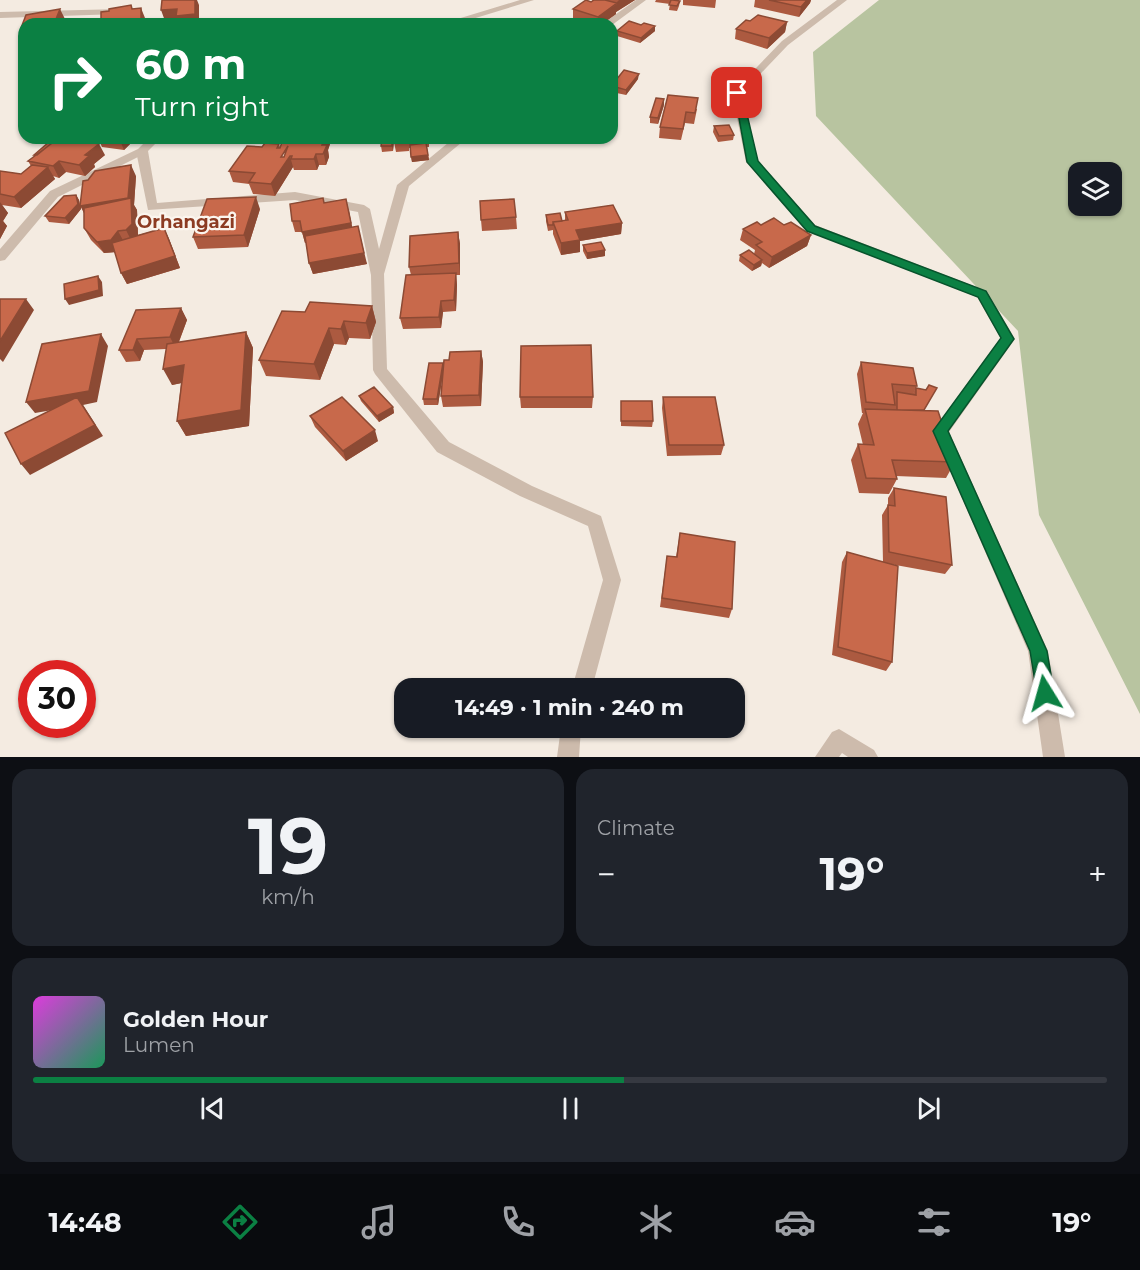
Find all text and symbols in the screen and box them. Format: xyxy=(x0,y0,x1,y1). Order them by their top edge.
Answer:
text: 60 m xyxy=(135,38,246,90)
icon: right xyxy=(36,42,114,120)
pin xyxy=(711,67,762,118)
icon: arrive xyxy=(720,76,753,109)
text: Turn right xyxy=(135,90,270,123)
map controls xyxy=(1068,162,1122,216)
button: layers xyxy=(1068,162,1122,216)
district label: Orhangazi xyxy=(137,211,235,233)
speed limit sign: 30 xyxy=(18,660,96,738)
position arrow xyxy=(1013,661,1077,725)
text: 14:49 · 1 min · 240 m xyxy=(455,694,684,721)
text: 19 xyxy=(248,798,328,894)
text: Climate xyxy=(597,816,675,840)
text: 19° xyxy=(819,846,885,901)
text: − xyxy=(597,854,616,894)
text: + xyxy=(1088,854,1107,894)
text: km/h xyxy=(261,885,315,909)
text: Golden Hour xyxy=(123,1006,268,1033)
text: Lumen xyxy=(123,1033,195,1057)
icon: previous xyxy=(196,1092,229,1125)
icon: pause xyxy=(554,1092,587,1125)
icon: next xyxy=(912,1092,945,1125)
icon: directions xyxy=(219,1201,261,1243)
icon: music xyxy=(358,1201,400,1243)
icon: phone xyxy=(497,1201,539,1243)
icon: climate xyxy=(635,1201,677,1243)
icon: car xyxy=(774,1201,816,1243)
icon: filters xyxy=(913,1201,955,1243)
text: 14:48 xyxy=(48,1206,122,1239)
text: 19° xyxy=(1052,1206,1091,1239)

